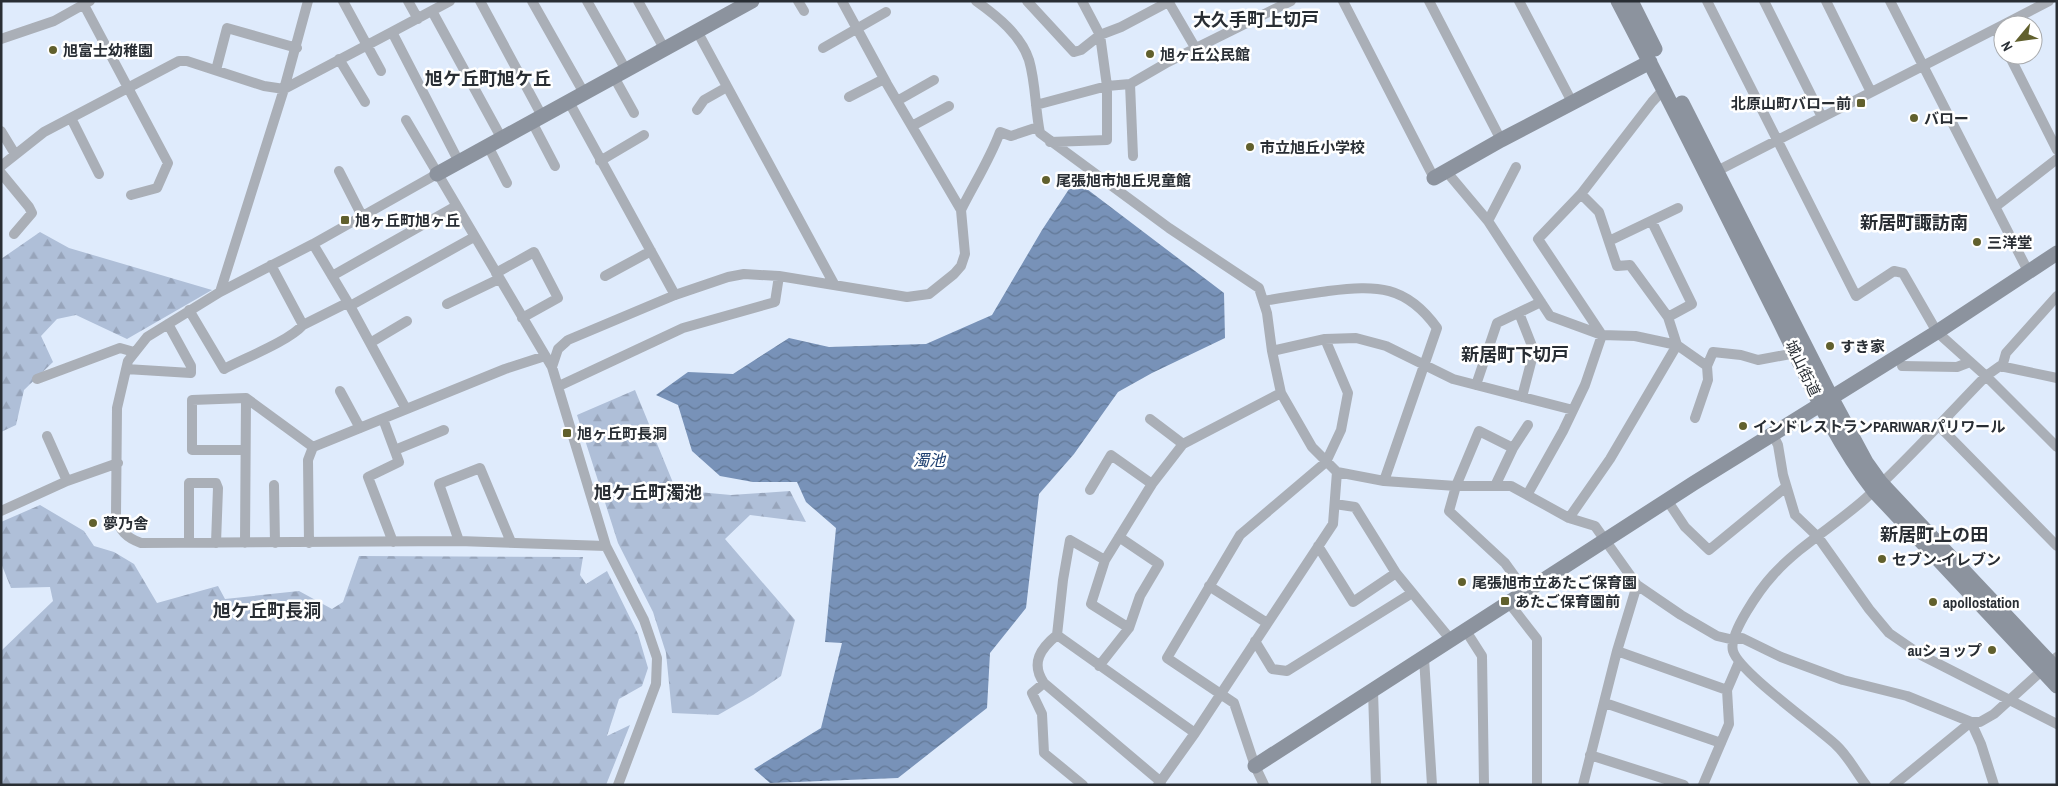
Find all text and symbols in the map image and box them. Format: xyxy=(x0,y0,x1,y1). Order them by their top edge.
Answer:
district label: 大久手町上切戸 xyxy=(1193,7,1319,32)
north arrow xyxy=(1993,15,2043,65)
text: N xyxy=(1997,38,2017,54)
place label: 旭富士幼稚園 xyxy=(63,40,153,61)
marker: 旭富士幼稚園 xyxy=(47,44,59,56)
place label: 旭ヶ丘公民館 xyxy=(1160,44,1250,65)
marker: 旭ヶ丘公民館 xyxy=(1144,48,1156,60)
district label: 旭ケ丘町旭ケ丘 xyxy=(425,66,551,91)
place label: 北原山町バロー前 xyxy=(1731,93,1851,114)
marker: 北原山町バロー前 xyxy=(1855,97,1867,109)
place label: バロー xyxy=(1924,108,1969,129)
marker: バロー xyxy=(1908,112,1920,124)
place label: 市立旭丘小学校 xyxy=(1260,137,1365,158)
marker: 市立旭丘小学校 xyxy=(1244,141,1256,153)
place label: 尾張旭市旭丘児童館 xyxy=(1056,170,1191,191)
marker: 尾張旭市旭丘児童館 xyxy=(1040,174,1052,186)
place label: 旭ヶ丘町旭ヶ丘 xyxy=(355,210,460,231)
district label: 新居町諏訪南 xyxy=(1860,210,1968,235)
marker: 旭ヶ丘町旭ヶ丘 xyxy=(339,214,351,226)
place label: 三洋堂 xyxy=(1987,232,2032,253)
marker: 三洋堂 xyxy=(1971,236,1983,248)
street label: 城山街道 xyxy=(1780,336,1826,400)
place label: すき家 xyxy=(1840,336,1885,357)
marker: すき家 xyxy=(1824,340,1836,352)
district label: 新居町下切戸 xyxy=(1461,342,1569,367)
place label: インドレストランPARIWARパリワール xyxy=(1753,416,2005,437)
marker: インドレストランPARIWARパリワール xyxy=(1737,420,1749,432)
place label: 旭ヶ丘町長洞 xyxy=(577,423,667,444)
marker: 旭ヶ丘町長洞 xyxy=(561,427,573,439)
water label: 濁池 xyxy=(913,449,947,471)
district label: 旭ケ丘町濁池 xyxy=(594,480,702,505)
place label: 夢乃舎 xyxy=(103,513,149,534)
marker: 夢乃舎 xyxy=(87,517,99,529)
district label: 新居町上の田 xyxy=(1880,522,1988,547)
place label: セブン-イレブン xyxy=(1892,549,2001,570)
marker: セブン-イレブン xyxy=(1876,553,1888,565)
place label: 尾張旭市立あたご保育園 xyxy=(1472,572,1637,593)
marker: 尾張旭市立あたご保育園 xyxy=(1456,576,1468,588)
place label: あたご保育園前 xyxy=(1515,591,1620,612)
place label: apollostation xyxy=(1943,592,2020,613)
marker: あたご保育園前 xyxy=(1499,595,1511,607)
marker: apollostation xyxy=(1927,596,1939,608)
district label: 旭ケ丘町長洞 xyxy=(213,598,321,623)
place label: auショップ xyxy=(1908,640,1982,661)
marker: auショップ xyxy=(1986,644,1998,656)

